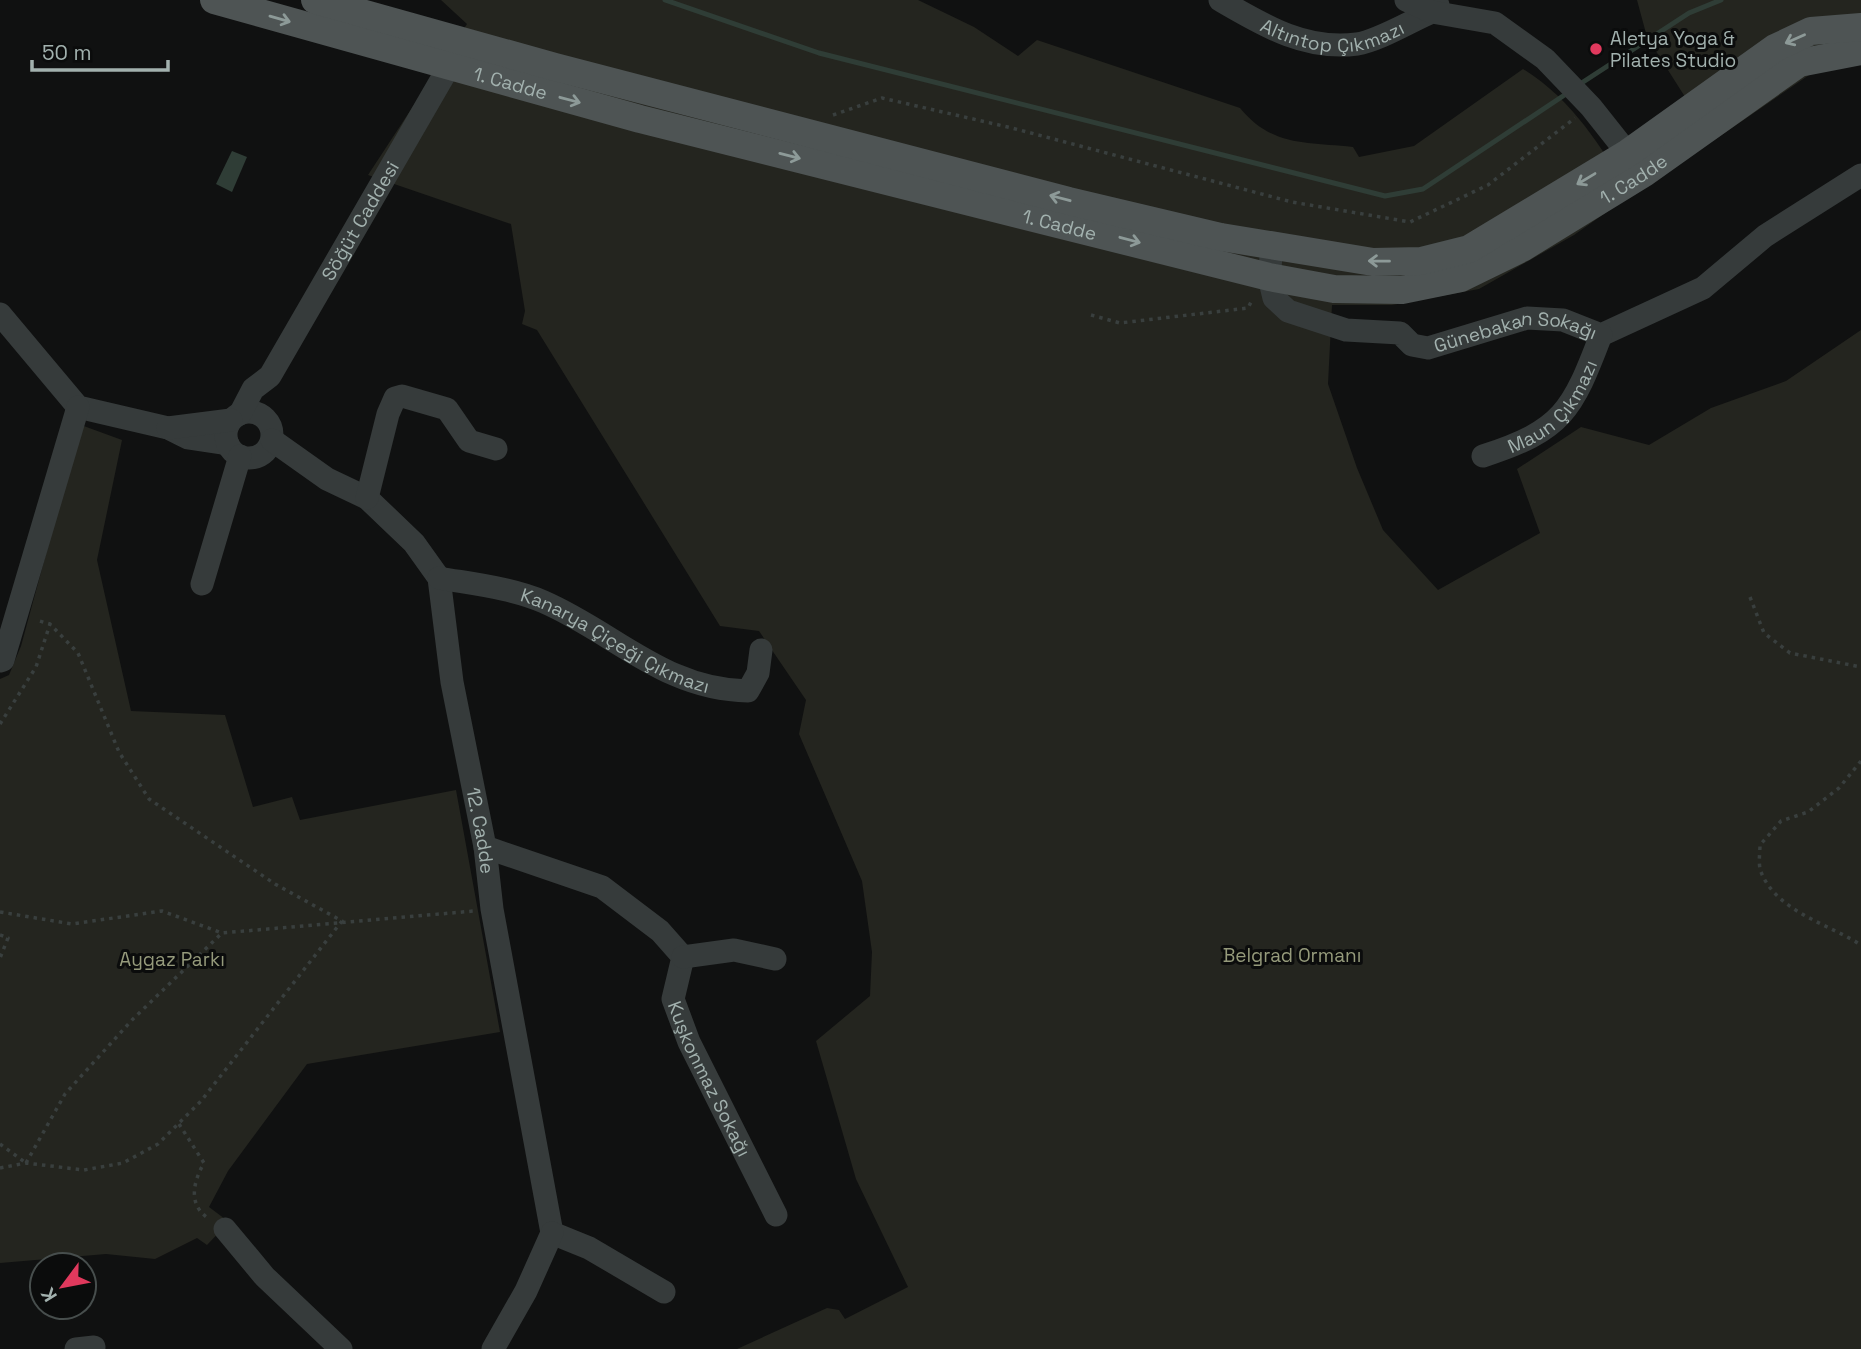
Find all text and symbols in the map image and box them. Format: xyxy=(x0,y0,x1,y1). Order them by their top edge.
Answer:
street label: Altıntop Çıkmazı xyxy=(1258,7,1406,33)
one-way arrow xyxy=(269,13,291,26)
text: Altıntop Çıkmazı xyxy=(1256,13,1408,58)
place label: Aletya Yoga & Pilates Studio xyxy=(1610,26,1736,73)
scale bar xyxy=(32,28,168,72)
one-way arrow xyxy=(1784,33,1806,46)
text: 50 m xyxy=(42,39,92,66)
marker: Aletya Yoga & Pilates Studio xyxy=(1588,41,1604,57)
street label: 1. Cadde xyxy=(471,61,550,106)
one-way arrow xyxy=(559,94,581,107)
street label: 1. Cadde xyxy=(1595,148,1672,210)
one-way arrow xyxy=(778,150,801,163)
street label: Söğüt Caddesi xyxy=(316,157,405,285)
one-way arrow xyxy=(1576,172,1596,186)
one-way arrow xyxy=(1049,191,1072,204)
street label: 1. Cadde xyxy=(1020,204,1099,246)
one-way arrow xyxy=(1119,235,1141,248)
one-way arrow xyxy=(1368,255,1391,268)
street label: Günebakan Sokağı xyxy=(1431,306,1601,359)
street label: Maun Çıkmazı xyxy=(1504,356,1603,459)
street label: Kanarya Çiçeği Çıkmazı xyxy=(518,582,712,699)
street label: 12. Cadde xyxy=(460,785,500,875)
park label: Belgrad Ormanı xyxy=(1223,943,1361,968)
park label: Aygaz Parkı xyxy=(119,947,225,972)
street label: Kuşkonmaz Sokağı xyxy=(662,998,757,1161)
north arrow xyxy=(28,1251,98,1321)
text: K xyxy=(35,1283,63,1306)

